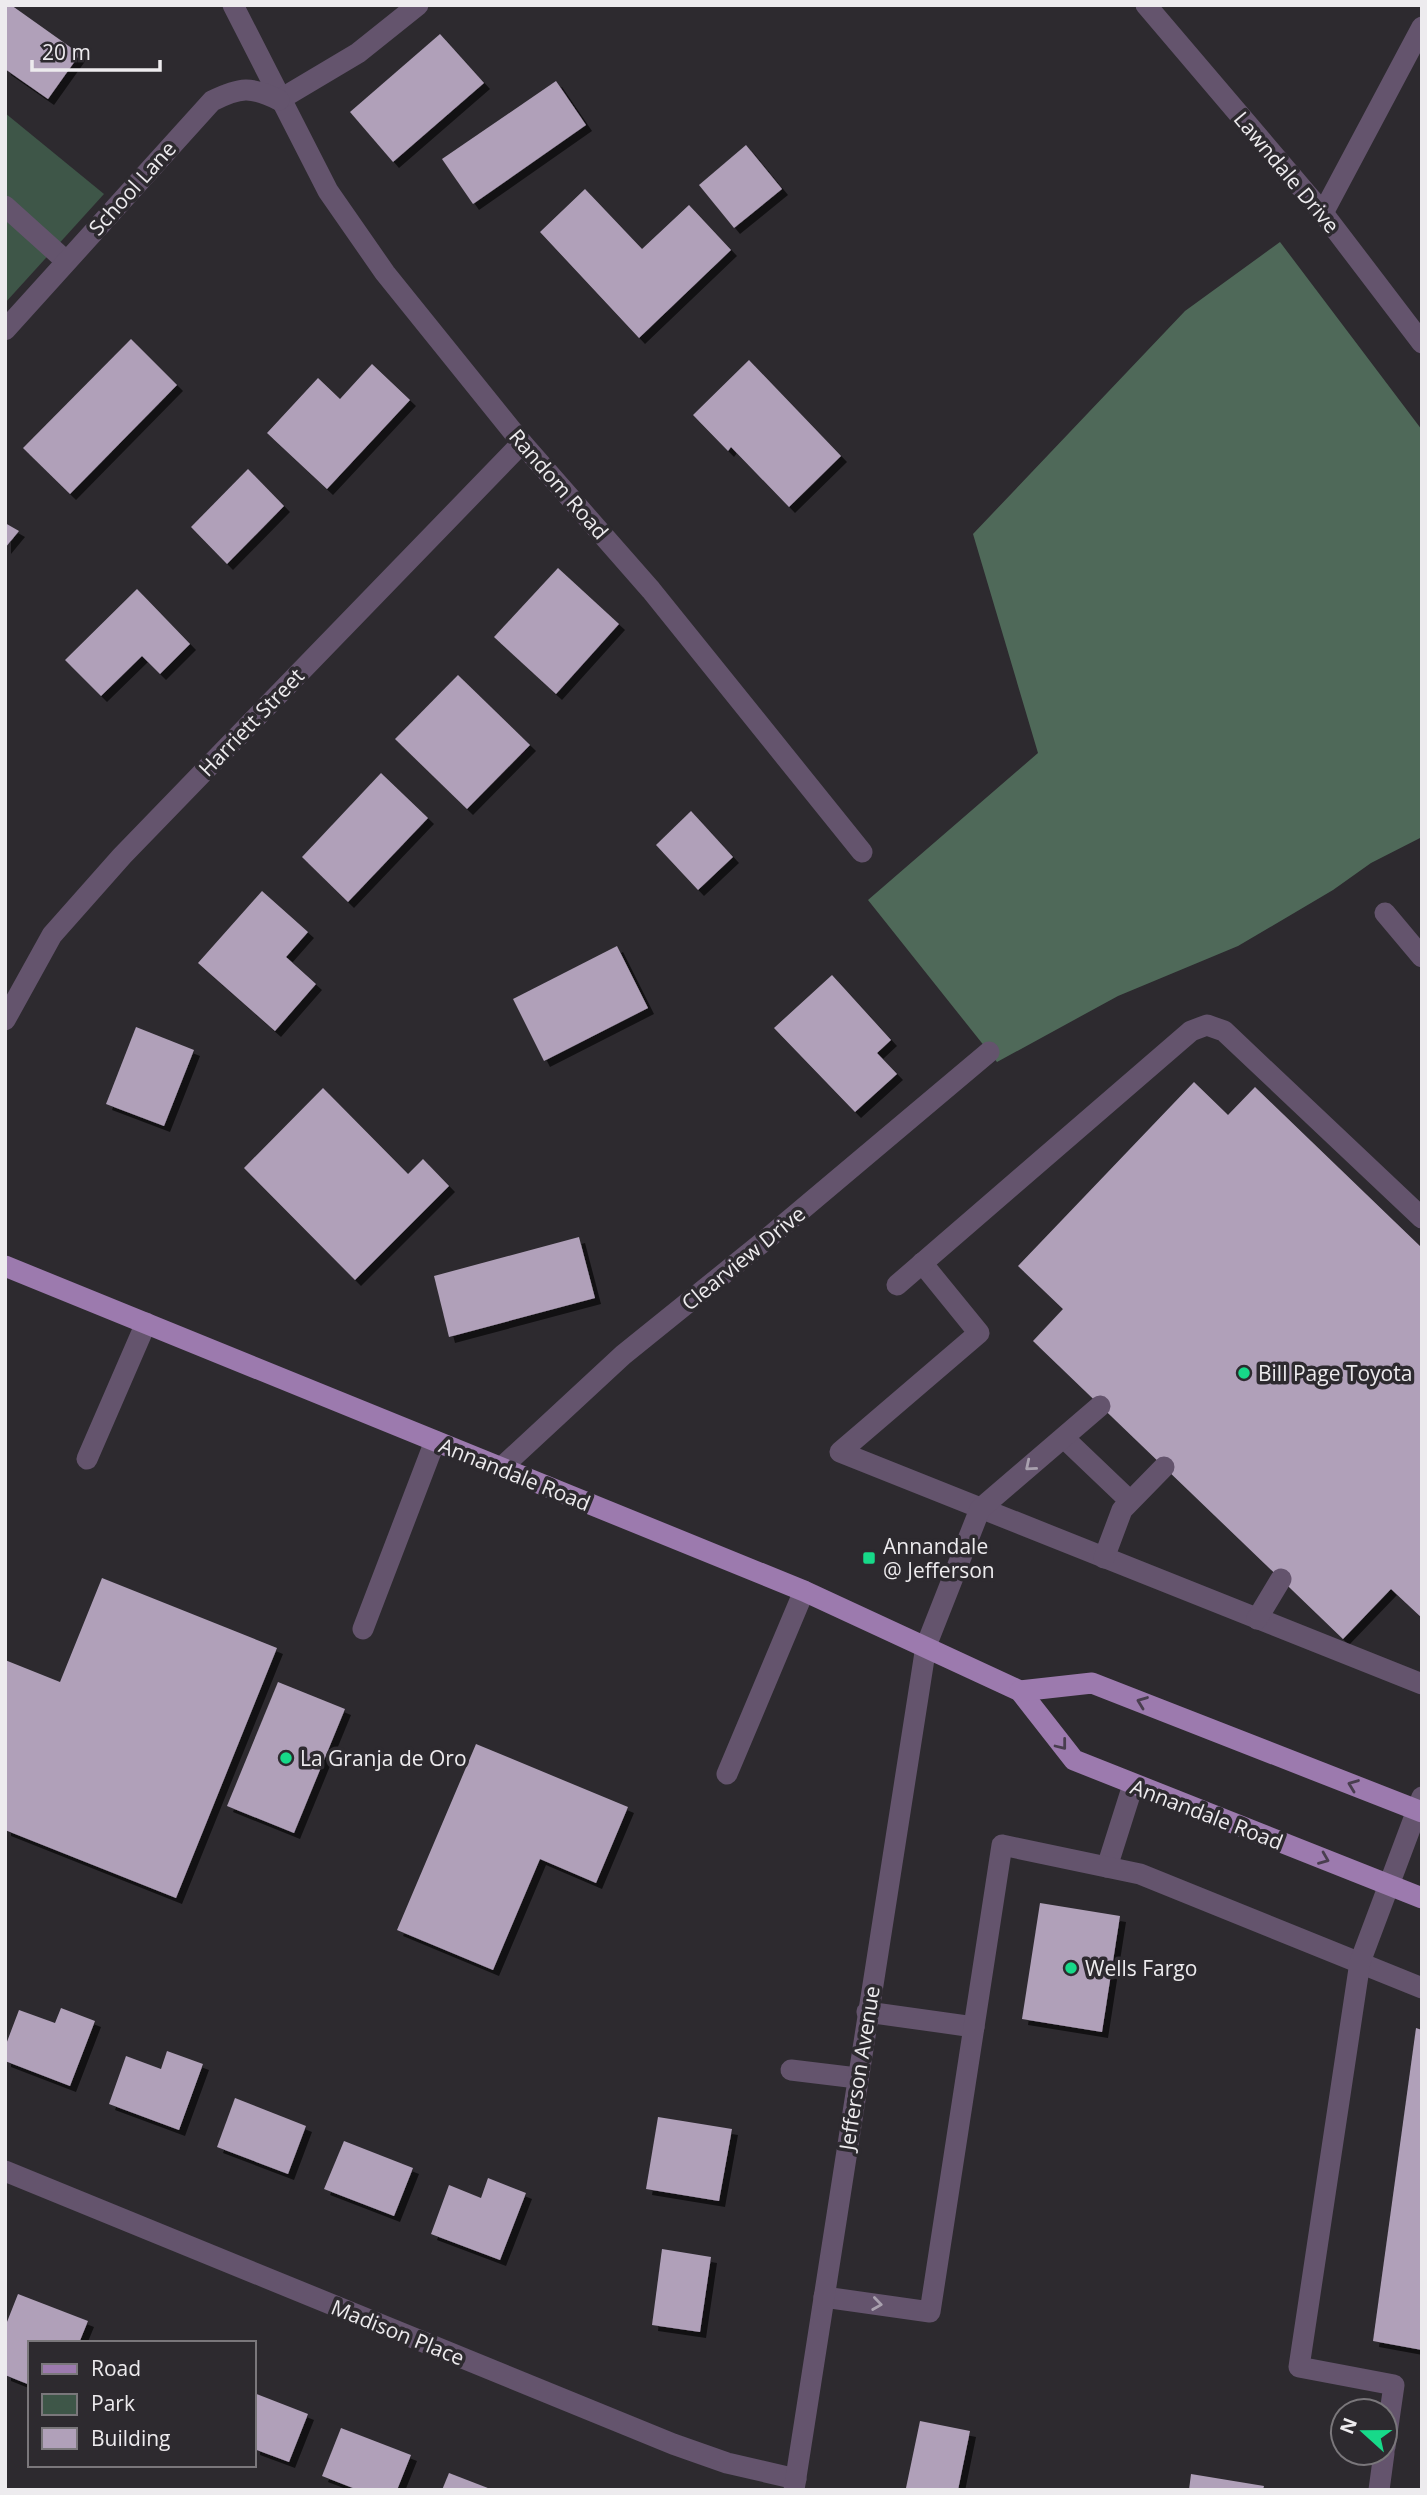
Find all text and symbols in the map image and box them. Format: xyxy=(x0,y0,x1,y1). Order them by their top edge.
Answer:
scale bar xyxy=(32,28,159,72)
text: 20 m xyxy=(42,38,91,66)
street label: Lawndale Drive xyxy=(1228,105,1346,239)
street label: School Lane xyxy=(82,135,182,241)
street label: Random Road xyxy=(503,423,615,545)
street label: Harriett Street xyxy=(192,662,310,782)
street label: Clearview Drive xyxy=(675,1200,811,1316)
place label: Bill Page Toyota xyxy=(1258,1359,1412,1387)
marker: Bill Page Toyota xyxy=(1236,1365,1252,1381)
street label: Annandale Road xyxy=(435,1431,595,1517)
one-way arrow xyxy=(1025,1458,1038,1470)
place label: Annandale @ Jefferson xyxy=(883,1532,995,1584)
marker: Annandale @ Jefferson xyxy=(861,1550,877,1566)
one-way arrow xyxy=(1136,1696,1148,1710)
one-way arrow xyxy=(1054,1737,1067,1750)
place label: La Granja de Oro xyxy=(300,1744,467,1772)
marker: La Granja de Oro xyxy=(278,1750,294,1766)
street label: Annandale Road xyxy=(1127,1772,1287,1856)
one-way arrow xyxy=(1348,1780,1360,1794)
one-way arrow xyxy=(1317,1851,1329,1865)
place label: Wells Fargo xyxy=(1085,1954,1197,1982)
marker: Wells Fargo xyxy=(1063,1960,1079,1976)
street label: Jefferson Avenue xyxy=(832,1984,886,2154)
street label: Madison Place xyxy=(327,2293,469,2371)
one-way arrow xyxy=(871,2296,883,2311)
legend xyxy=(28,2341,256,2467)
text: Road xyxy=(91,2354,141,2382)
text: Park xyxy=(91,2389,135,2417)
north arrow xyxy=(1329,2397,1399,2467)
text: N xyxy=(1333,2414,1363,2438)
text: Building xyxy=(91,2424,170,2452)

